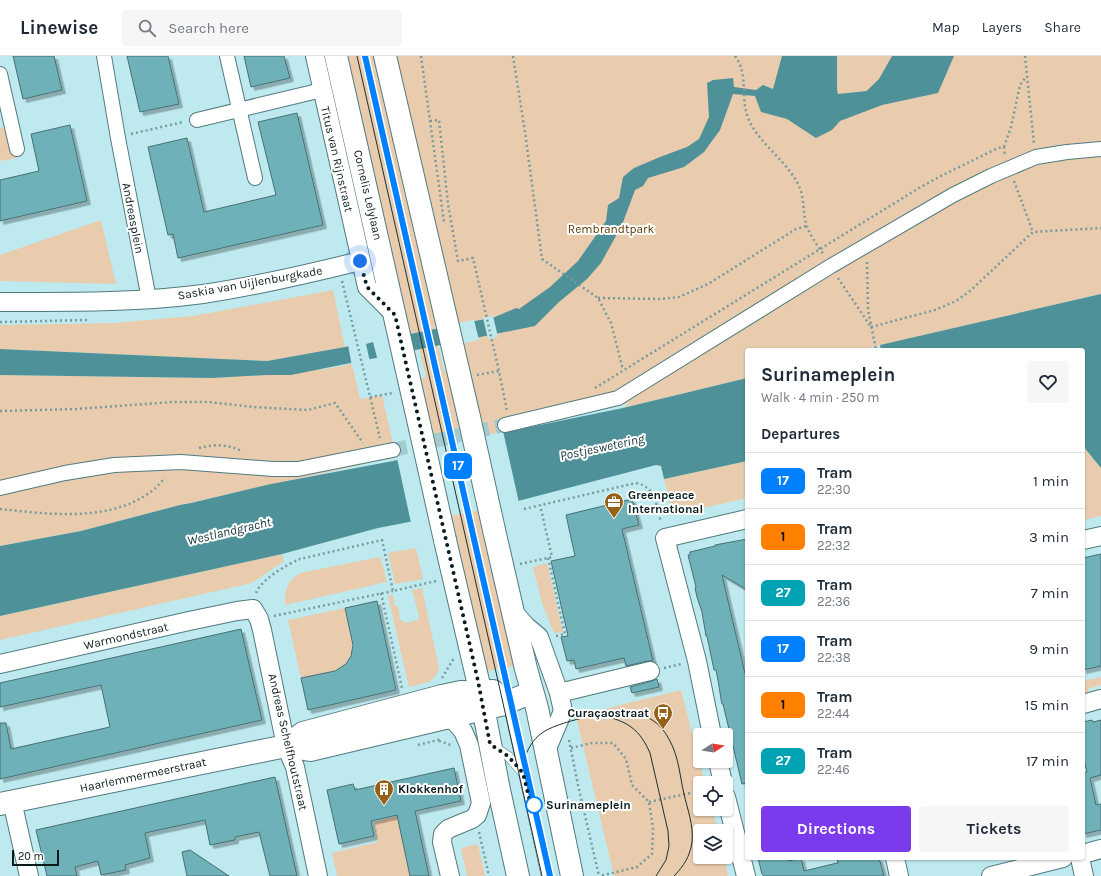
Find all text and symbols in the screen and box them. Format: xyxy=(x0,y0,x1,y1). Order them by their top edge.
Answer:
search box xyxy=(122,10,402,46)
text: Linewise xyxy=(20,17,98,39)
icon: search xyxy=(136,17,158,39)
text: Search here xyxy=(168,19,249,37)
text: Map xyxy=(932,19,960,36)
text: Layers xyxy=(982,19,1022,36)
text: Share xyxy=(1044,19,1081,36)
street label: Titus van Rijnstraat xyxy=(318,105,356,214)
street label: Cornelis Lelylaan xyxy=(351,148,385,242)
street label: Andreasplein xyxy=(119,181,147,255)
park label: Rembrandtpark xyxy=(568,222,654,236)
your location xyxy=(350,251,370,271)
street label: Saskia van Uijlenburgkade xyxy=(177,263,323,303)
button: heart xyxy=(1027,361,1069,403)
text: Surinameplein xyxy=(761,364,895,386)
text: Walk · 4 min · 250 m xyxy=(761,390,879,405)
text: Departures xyxy=(761,425,840,443)
water label: Postjeswetering xyxy=(558,430,647,463)
line badge: 17 xyxy=(440,453,476,479)
text: 17 xyxy=(452,457,464,474)
text: Tram xyxy=(817,464,853,482)
text: 17 xyxy=(777,472,789,489)
text: 1 min xyxy=(1033,472,1069,490)
text: 22:30 xyxy=(817,482,850,497)
place label: Greenpeace International xyxy=(628,488,703,516)
office icon: Greenpeace International xyxy=(603,491,625,519)
water label: Westlandgracht xyxy=(186,514,273,548)
text: Tram xyxy=(817,520,853,538)
text: 1 xyxy=(781,528,786,545)
text: 3 min xyxy=(1029,528,1069,546)
text: 22:32 xyxy=(817,538,850,553)
text: Tram xyxy=(817,576,853,594)
text: 27 xyxy=(775,584,791,601)
text: 7 min xyxy=(1031,584,1069,602)
text: 22:36 xyxy=(817,594,850,609)
street label: Warmondstraat xyxy=(82,619,170,653)
text: Tram xyxy=(817,632,853,650)
text: 17 xyxy=(777,640,789,657)
text: 9 min xyxy=(1029,640,1069,658)
text: 22:38 xyxy=(817,650,851,665)
street label: Andreas Schelfhoutstraat xyxy=(265,672,311,812)
text: Tram xyxy=(817,688,853,706)
text: 1 xyxy=(781,696,786,713)
text: 15 min xyxy=(1024,696,1069,714)
bus stop icon: Curaçaostraat xyxy=(652,702,674,730)
place label: Curaçaostraat xyxy=(567,706,649,720)
text: 22:44 xyxy=(817,706,850,721)
north arrow xyxy=(693,728,733,768)
map controls xyxy=(693,728,733,864)
text: Tram xyxy=(817,744,853,762)
text: 27 xyxy=(775,752,791,769)
text: 17 min xyxy=(1026,752,1069,770)
street label: Haarlemmermeerstraat xyxy=(79,755,208,795)
text: 22:46 xyxy=(817,762,850,777)
button: locate xyxy=(693,776,733,816)
building icon: Klokkenhof xyxy=(373,778,395,806)
place label: Klokkenhof xyxy=(398,782,464,796)
marker: Surinameplein xyxy=(525,796,543,814)
place label: Surinameplein xyxy=(546,798,631,812)
button: Directions xyxy=(761,806,911,852)
button: Tickets xyxy=(919,806,1069,852)
button: layers xyxy=(693,824,733,864)
scale bar xyxy=(12,848,59,867)
text: 20 m xyxy=(18,850,44,863)

